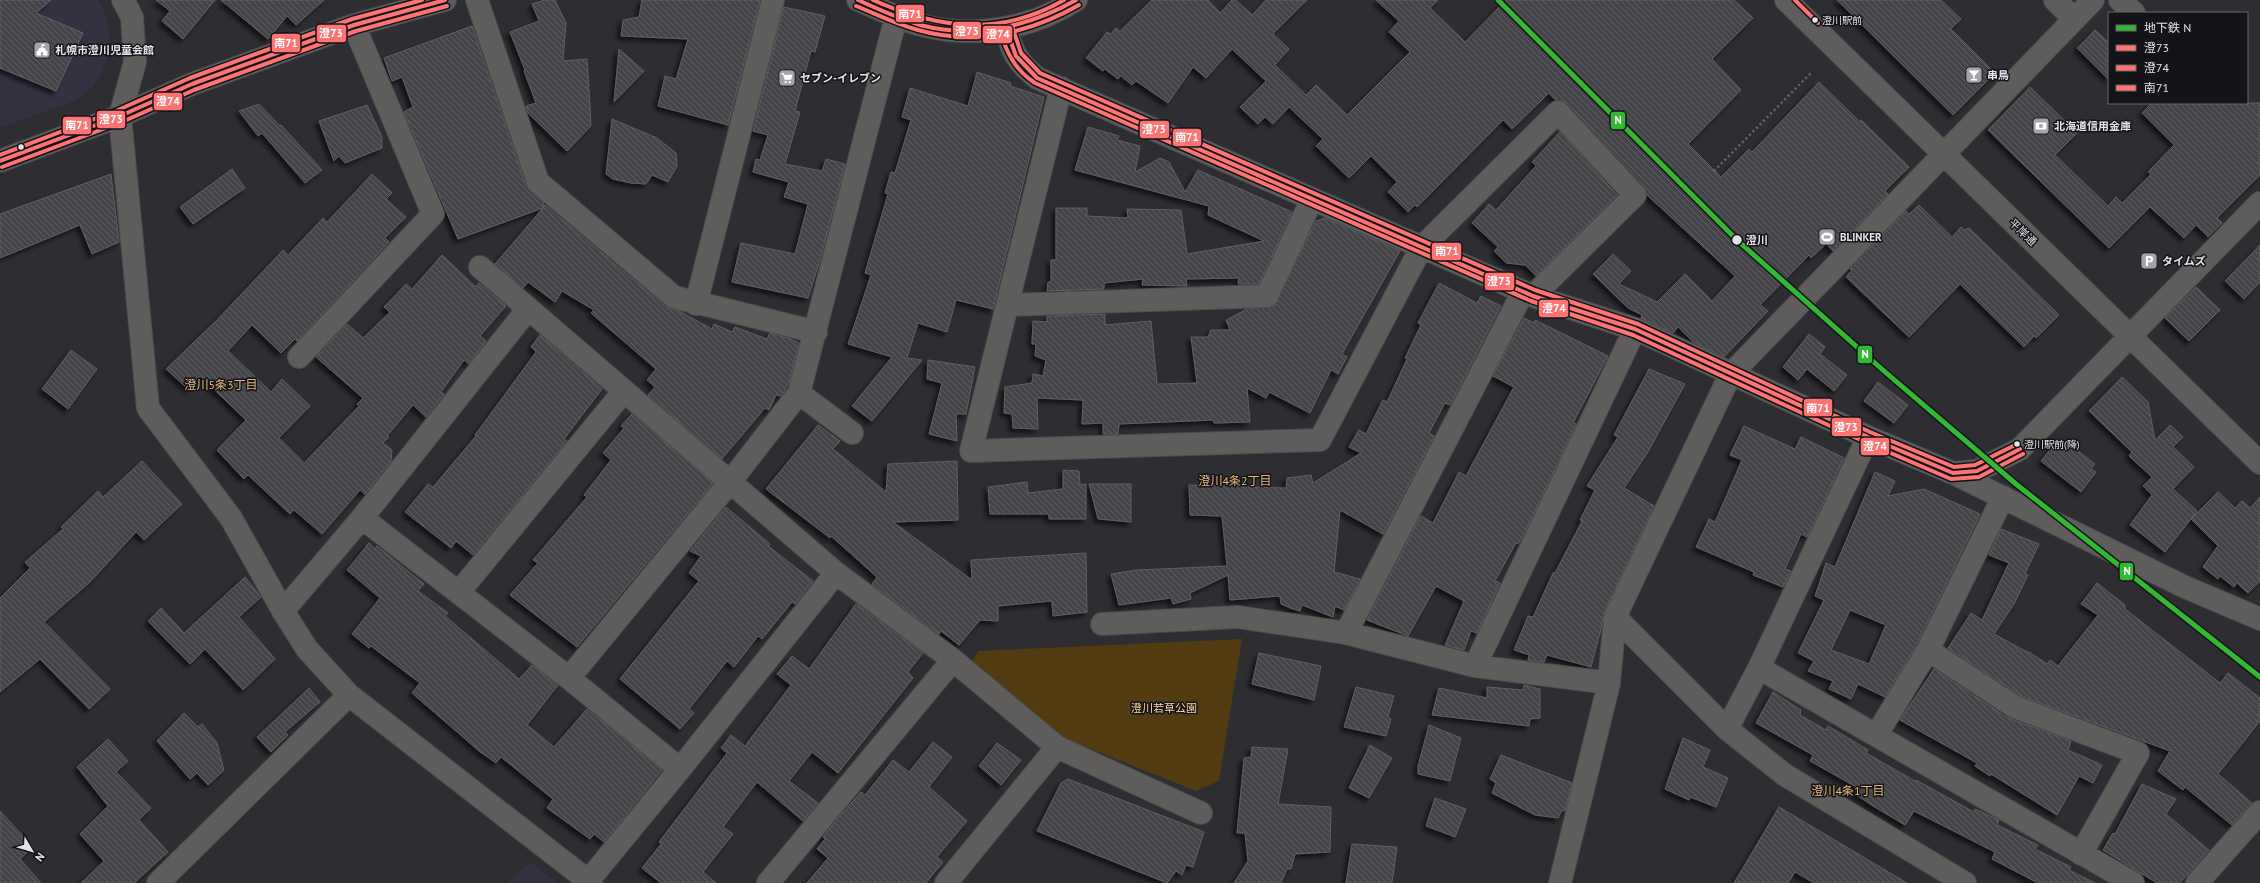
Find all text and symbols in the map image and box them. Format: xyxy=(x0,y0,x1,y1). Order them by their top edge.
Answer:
line badge: 南71 xyxy=(895,4,925,23)
text: 南71 xyxy=(898,7,922,21)
legend xyxy=(2108,12,2248,104)
place label: 澄川駅前 xyxy=(1822,14,1862,27)
marker: 澄川駅前 xyxy=(1810,15,1820,25)
text: 地下鉄 N xyxy=(2144,20,2191,35)
line badge: 澄73 xyxy=(952,21,982,40)
line badge: 澄73 xyxy=(316,24,347,43)
text: 澄73 xyxy=(955,24,979,38)
line badge: 澄74 xyxy=(982,25,1013,44)
text: 澄73 xyxy=(319,26,343,40)
text: 澄74 xyxy=(986,27,1010,41)
line badge: 南71 xyxy=(271,33,301,53)
text: 南71 xyxy=(274,36,298,50)
public building icon: 札幌市澄川児童会館 xyxy=(32,40,52,60)
text: 澄73 xyxy=(2144,40,2169,55)
place label: 札幌市澄川児童会館 xyxy=(55,43,154,57)
text: 澄74 xyxy=(2144,60,2170,75)
bar icon: 串鳥 xyxy=(1964,65,1984,85)
supermarket icon: セブン-イレブン xyxy=(777,68,797,88)
place label: 串鳥 xyxy=(1987,68,2009,82)
place label: セブン-イレブン xyxy=(800,71,881,85)
text: 南71 xyxy=(2144,80,2169,95)
line badge: 澄74 xyxy=(153,92,183,111)
text: 澄74 xyxy=(156,94,180,108)
line badge: 澄73 xyxy=(96,110,126,129)
line badge: N xyxy=(1610,111,1626,130)
text: 澄73 xyxy=(99,112,123,126)
text: N xyxy=(1614,113,1622,127)
line badge: 南71 xyxy=(62,116,92,135)
bank icon: 北海道信用金庫 xyxy=(2031,116,2051,136)
text: 南71 xyxy=(65,118,89,132)
place label: 北海道信用金庫 xyxy=(2054,119,2131,133)
line badge: 澄73 xyxy=(1139,120,1170,139)
text: 澄73 xyxy=(1142,122,1166,136)
line badge: 南71 xyxy=(1172,128,1202,147)
text: 南71 xyxy=(1175,130,1199,144)
unlabelled marker xyxy=(16,142,26,152)
street label: 平岸通 xyxy=(2006,216,2040,248)
sports icon: BLINKER xyxy=(1817,227,1837,247)
place label: BLINKER xyxy=(1840,230,1882,244)
marker: 澄川 xyxy=(1730,233,1744,247)
place label: 澄川 xyxy=(1746,233,1768,247)
line badge: 南71 xyxy=(1431,242,1462,261)
text: 南71 xyxy=(1435,244,1459,258)
parking icon: タイムズ xyxy=(2139,251,2159,271)
place label: タイムズ xyxy=(2162,254,2206,268)
line badge: 澄73 xyxy=(1484,272,1515,291)
text: 澄73 xyxy=(1487,274,1511,288)
line badge: 澄74 xyxy=(1538,299,1569,318)
text: 澄74 xyxy=(1542,301,1566,315)
line badge: N xyxy=(1857,345,1873,364)
text: N xyxy=(1861,347,1869,361)
district label: 澄川5条3丁目 xyxy=(184,377,258,392)
line badge: 南71 xyxy=(1803,398,1833,417)
text: 南71 xyxy=(1806,401,1830,415)
line badge: 澄73 xyxy=(1831,417,1862,437)
text: 澄73 xyxy=(1834,420,1858,434)
line badge: 澄74 xyxy=(1860,437,1890,456)
place label: 澄川駅前(降) xyxy=(2024,438,2080,451)
text: 澄74 xyxy=(1863,439,1887,453)
marker: 澄川駅前(降) xyxy=(2012,439,2022,449)
district label: 澄川4条2丁目 xyxy=(1198,473,1272,488)
line badge: N xyxy=(2119,562,2134,581)
text: N xyxy=(2123,564,2131,578)
park label: 澄川若草公園 xyxy=(1131,701,1197,715)
district label: 澄川4条1丁目 xyxy=(1811,783,1885,798)
north arrow xyxy=(12,831,52,871)
text: N xyxy=(32,850,48,864)

